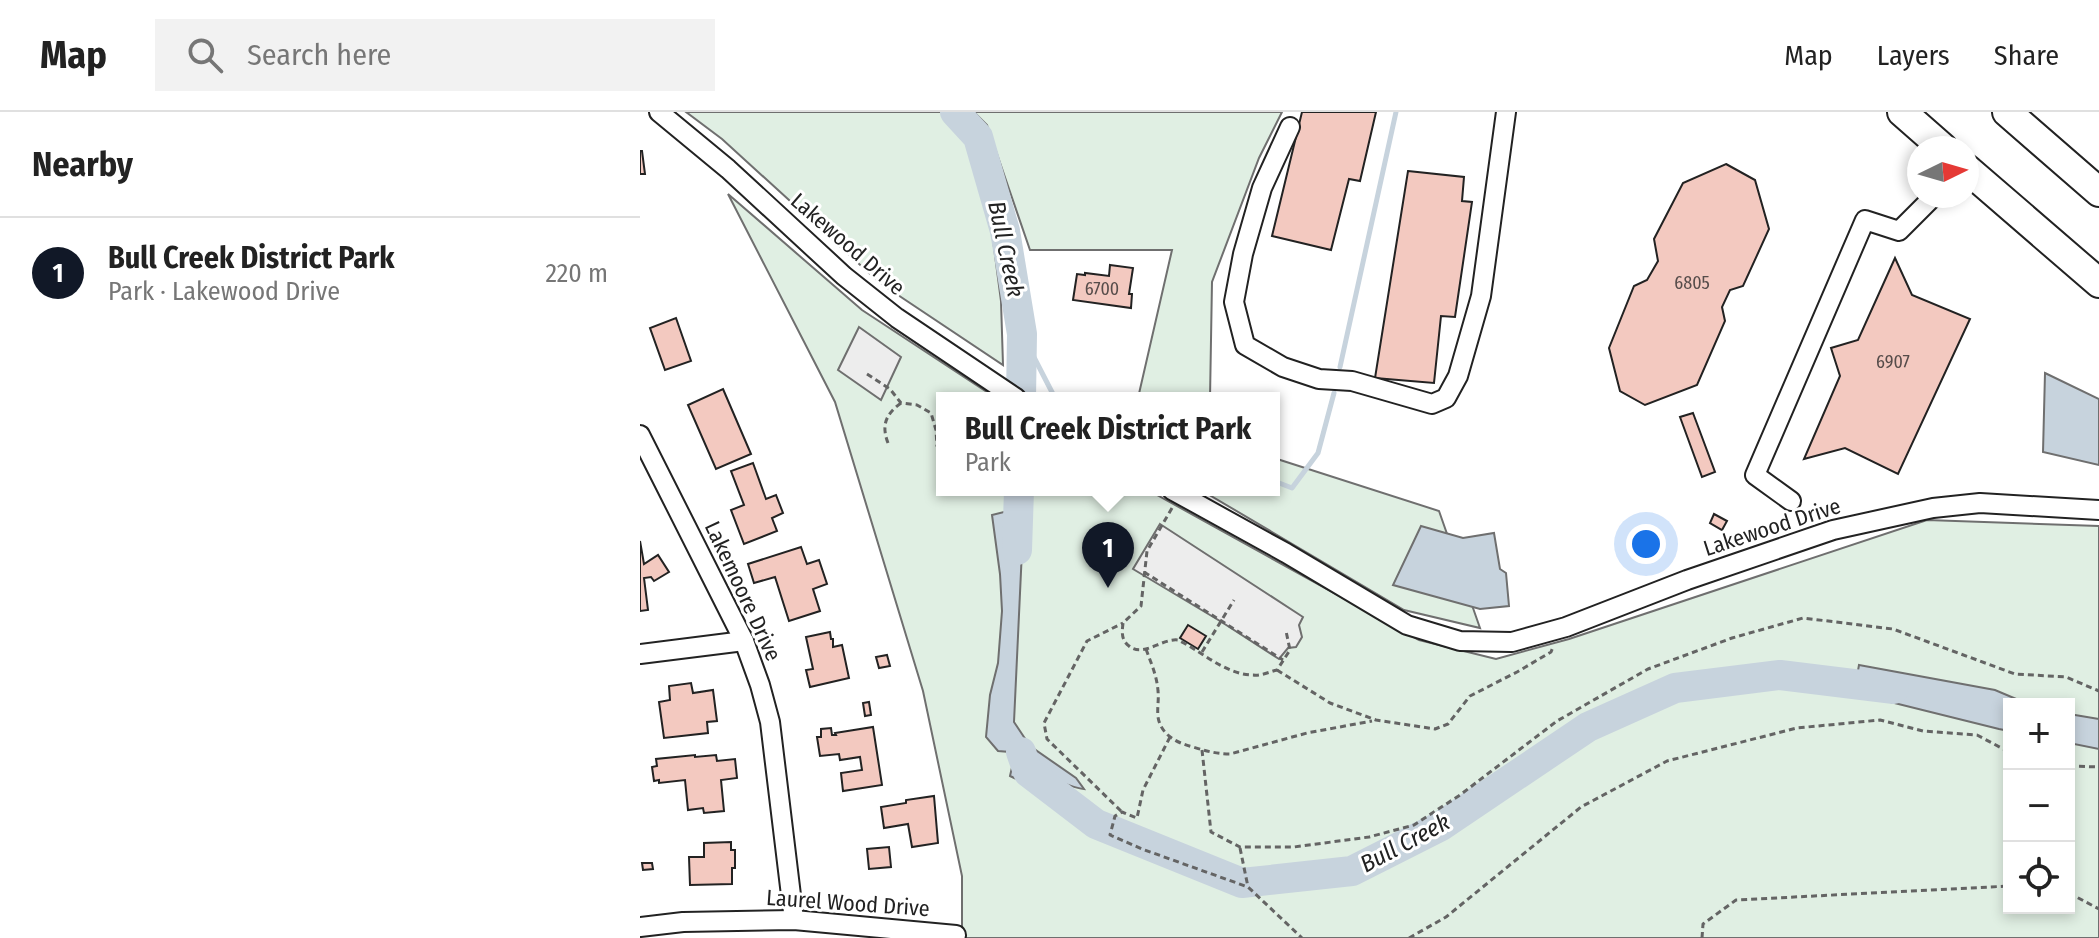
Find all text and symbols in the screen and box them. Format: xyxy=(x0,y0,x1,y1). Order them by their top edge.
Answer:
search box xyxy=(155,19,715,91)
text: Map xyxy=(40,32,107,78)
icon: search xyxy=(183,33,227,77)
text: Search here xyxy=(247,37,391,73)
text: Map xyxy=(1784,39,1833,72)
text: Layers xyxy=(1877,39,1950,72)
text: Share xyxy=(1994,39,2059,72)
north arrow xyxy=(1907,136,1979,208)
text: Nearby xyxy=(32,144,133,185)
street label: Lakewood Drive xyxy=(785,187,911,301)
water label: Bull Creek xyxy=(982,198,1030,300)
text: Bull Creek District Park xyxy=(108,240,394,276)
text: 1 xyxy=(53,258,64,289)
text: 220 m xyxy=(545,258,608,289)
house number: 6805 xyxy=(1674,272,1710,294)
text: Park · Lakewood Drive xyxy=(108,276,340,307)
house number: 6700 xyxy=(1085,278,1119,300)
house number: 6907 xyxy=(1876,351,1910,373)
popup xyxy=(936,392,1280,496)
text: Bull Creek District Park xyxy=(965,411,1251,447)
text: Park xyxy=(965,447,1011,478)
street label: Lakewood Drive xyxy=(1700,492,1844,562)
street label: Lakemoore Drive xyxy=(699,517,787,665)
pin: 1 xyxy=(1082,522,1134,588)
your location xyxy=(1626,524,1666,564)
map controls xyxy=(2003,698,2075,914)
button: + xyxy=(2003,698,2075,770)
button: − xyxy=(2003,770,2075,842)
water label: Bull Creek xyxy=(1355,808,1455,878)
button: locate xyxy=(2003,842,2075,914)
street label: Laurel Wood Drive xyxy=(765,884,931,922)

